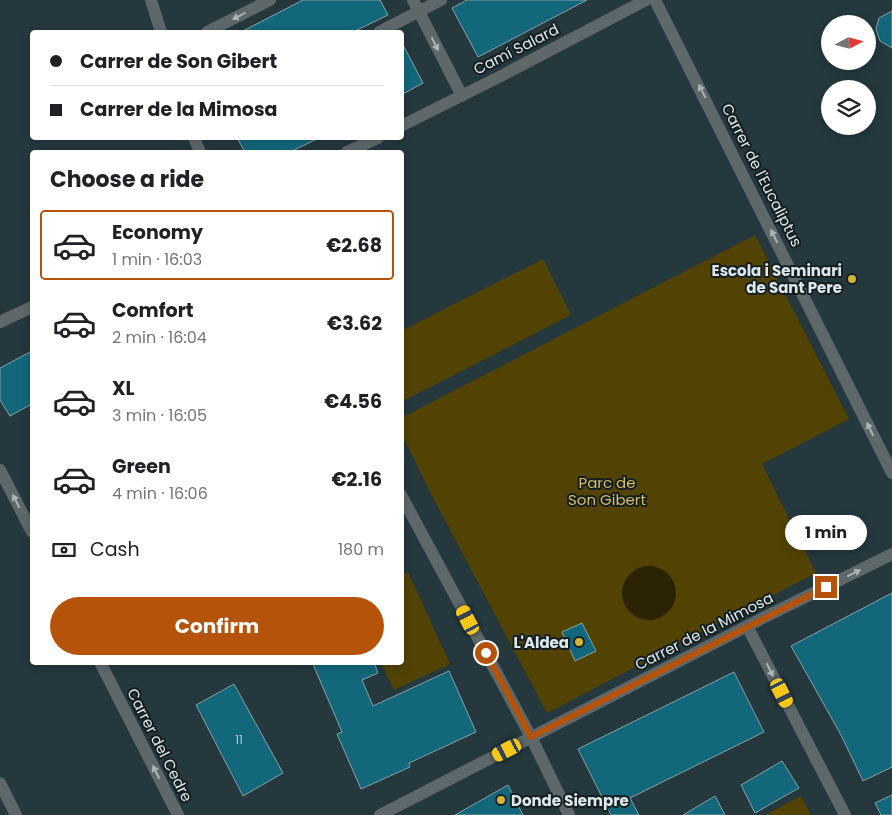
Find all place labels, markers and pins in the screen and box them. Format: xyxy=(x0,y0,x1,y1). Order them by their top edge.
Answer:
place label: Escola i Seminari de Sant Pere xyxy=(712,260,842,298)
marker: Escola i Seminari de Sant Pere xyxy=(846,273,858,285)
place label: L'Aldea xyxy=(513,632,569,653)
marker: L'Aldea xyxy=(573,636,585,648)
place label: Donde Siempre xyxy=(511,790,629,811)
marker: Donde Siempre xyxy=(495,794,507,806)

